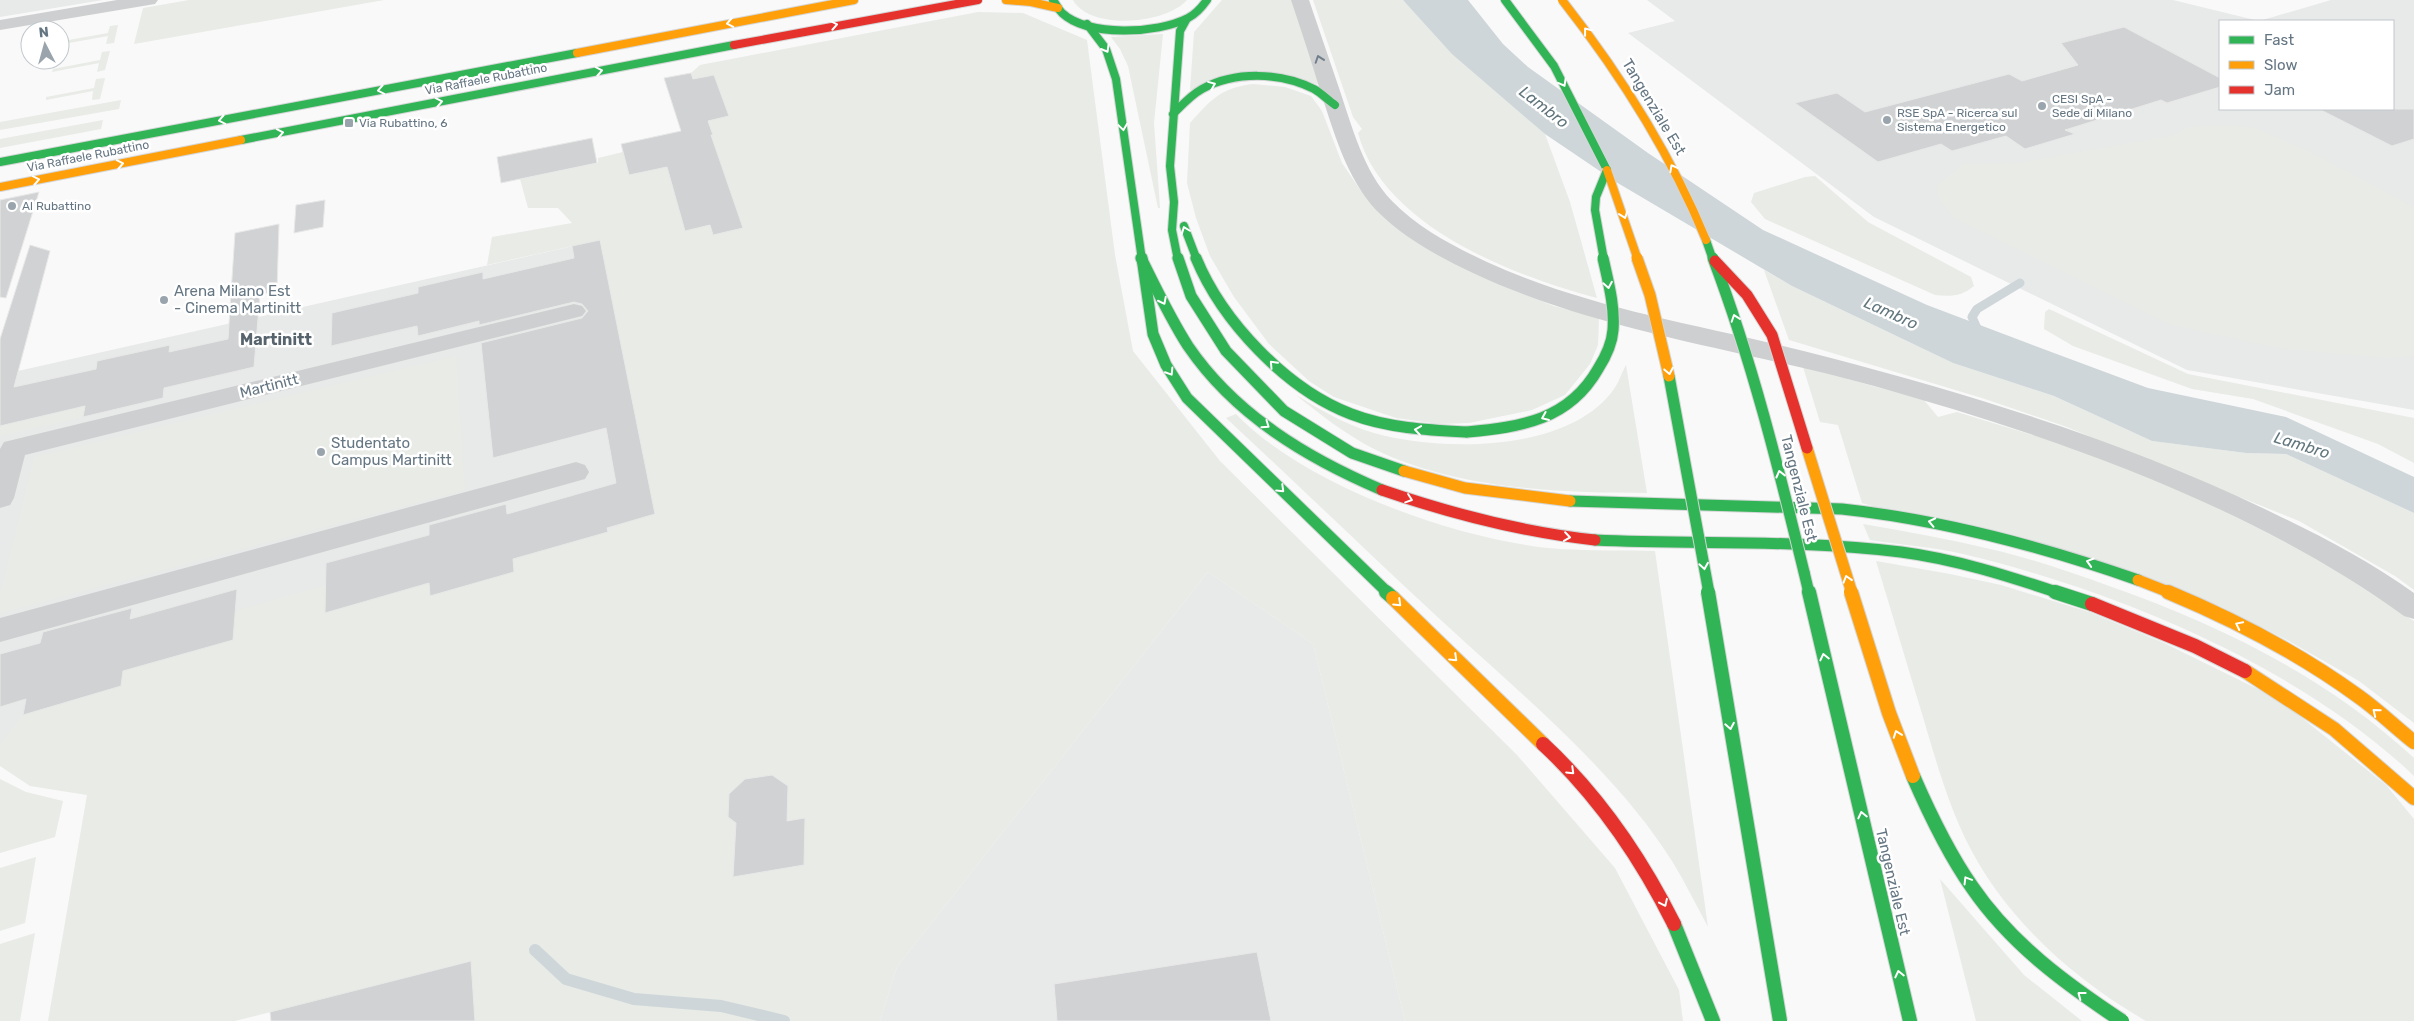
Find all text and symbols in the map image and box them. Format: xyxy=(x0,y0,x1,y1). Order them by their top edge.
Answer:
one-way arrow xyxy=(726,18,734,28)
north arrow xyxy=(20,20,70,70)
legend xyxy=(2219,20,2394,110)
one-way arrow xyxy=(829,21,838,31)
text: N xyxy=(38,24,50,42)
one-way arrow xyxy=(1584,28,1592,37)
text: Fast xyxy=(2264,31,2294,49)
one-way arrow xyxy=(1100,44,1110,53)
one-way arrow xyxy=(1315,55,1325,64)
street label: Tangenziale Est xyxy=(1618,56,1690,158)
text: Slow xyxy=(2264,56,2297,74)
street label: Via Raffaele Rubattino xyxy=(424,60,548,98)
one-way arrow xyxy=(594,66,603,77)
one-way arrow xyxy=(1557,77,1567,86)
one-way arrow xyxy=(1207,81,1215,91)
text: Jam xyxy=(2264,81,2295,99)
water label: Lambro xyxy=(1516,82,1572,132)
one-way arrow xyxy=(377,84,386,94)
place label: CESI SpA - Sede di Milano xyxy=(2052,92,2132,120)
one-way arrow xyxy=(435,97,444,108)
marker: CESI SpA - Sede di Milano xyxy=(2036,100,2048,112)
place label: RSE SpA - Ricerca sul Sistema Energetico xyxy=(1897,106,2018,134)
one-way arrow xyxy=(217,114,226,124)
marker: RSE SpA - Ricerca sul Sistema Energetico xyxy=(1881,114,1893,126)
place label: Via Rubattino, 6 xyxy=(359,116,448,130)
marker: Via Rubattino, 6 xyxy=(343,117,355,129)
one-way arrow xyxy=(1117,123,1128,131)
one-way arrow xyxy=(275,128,284,138)
street label: Via Raffaele Rubattino xyxy=(26,137,150,175)
one-way arrow xyxy=(116,159,125,169)
one-way arrow xyxy=(1669,164,1679,173)
one-way arrow xyxy=(32,175,41,186)
place label: Al Rubattino xyxy=(22,199,91,213)
marker: Al Rubattino xyxy=(6,200,18,212)
one-way arrow xyxy=(1618,210,1628,219)
one-way arrow xyxy=(1181,226,1191,234)
one-way arrow xyxy=(1603,280,1613,289)
place label: Arena Milano Est - Cinema Martinitt xyxy=(174,282,301,317)
water label: Lambro xyxy=(1861,293,1921,333)
marker: Arena Milano Est - Cinema Martinitt xyxy=(158,294,170,306)
one-way arrow xyxy=(1157,296,1167,305)
one-way arrow xyxy=(1731,314,1741,322)
district label: Martinitt xyxy=(240,330,312,349)
one-way arrow xyxy=(1270,361,1279,370)
one-way arrow xyxy=(1164,366,1174,375)
one-way arrow xyxy=(1663,367,1673,376)
street label: Martinitt xyxy=(238,370,300,402)
one-way arrow xyxy=(1541,410,1550,421)
one-way arrow xyxy=(1260,419,1270,428)
one-way arrow xyxy=(1414,426,1422,436)
water label: Lambro xyxy=(2272,428,2332,462)
street label: Tangenziale Est xyxy=(1777,433,1821,543)
place label: Studentato Campus Martinitt xyxy=(331,434,452,469)
marker: Studentato Campus Martinitt xyxy=(315,446,327,458)
one-way arrow xyxy=(1776,470,1786,478)
one-way arrow xyxy=(1276,483,1285,492)
one-way arrow xyxy=(1404,494,1413,504)
one-way arrow xyxy=(1928,517,1937,528)
one-way arrow xyxy=(1563,531,1571,541)
one-way arrow xyxy=(2086,558,2094,568)
one-way arrow xyxy=(1698,561,1708,570)
one-way arrow xyxy=(1843,575,1853,584)
one-way arrow xyxy=(1392,597,1401,606)
one-way arrow xyxy=(2235,621,2244,631)
one-way arrow xyxy=(1448,652,1457,661)
one-way arrow xyxy=(1819,653,1830,662)
one-way arrow xyxy=(2373,708,2382,717)
one-way arrow xyxy=(1725,722,1735,730)
one-way arrow xyxy=(1893,730,1903,739)
one-way arrow xyxy=(1565,765,1574,774)
one-way arrow xyxy=(1857,811,1868,820)
street label: Tangenziale Est xyxy=(1872,827,1914,937)
one-way arrow xyxy=(1963,877,1973,886)
one-way arrow xyxy=(1658,898,1668,907)
one-way arrow xyxy=(1894,969,1905,978)
one-way arrow xyxy=(2078,992,2087,1000)

